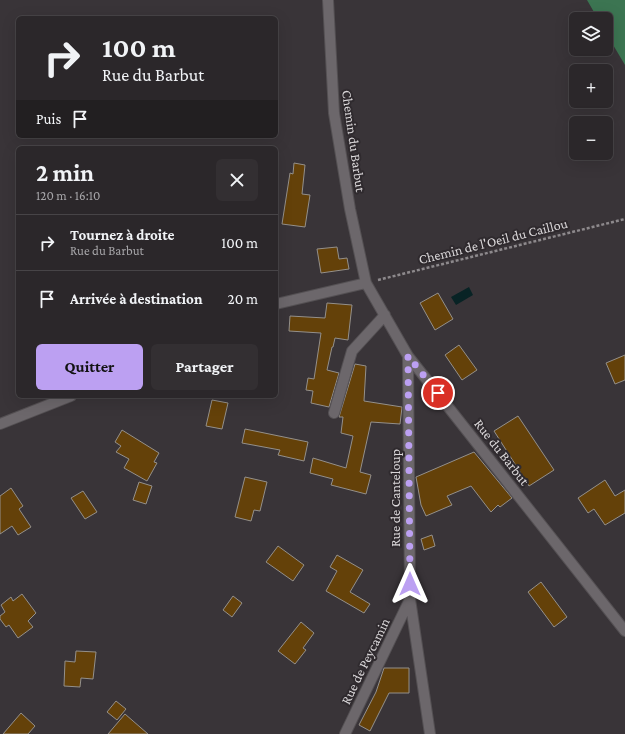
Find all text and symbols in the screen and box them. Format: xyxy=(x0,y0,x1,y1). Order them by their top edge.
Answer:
map controls xyxy=(569,12,613,160)
button: layers xyxy=(569,12,613,56)
icon: right xyxy=(36,32,88,84)
text: 100 m xyxy=(102,32,176,63)
button: + xyxy=(569,64,613,108)
text: Rue du Barbut xyxy=(102,65,204,85)
street label: Chemin du Barbut xyxy=(339,89,369,193)
icon: arrive xyxy=(69,108,91,130)
text: Puis xyxy=(36,111,61,127)
button: − xyxy=(569,116,613,160)
text: 2 min xyxy=(36,159,94,186)
button: close xyxy=(216,159,258,201)
text: 120 m · 16:10 xyxy=(36,188,100,203)
street label: Chemin de l'Oeil du Caillou xyxy=(417,215,570,267)
text: Tournez à droite xyxy=(70,227,174,243)
icon: right xyxy=(36,232,58,254)
text: 100 m xyxy=(221,235,258,251)
text: Rue du Barbut xyxy=(70,243,144,258)
icon: arrive xyxy=(36,288,58,310)
text: Arrivée à destination xyxy=(70,291,203,307)
text: 20 m xyxy=(228,291,258,307)
button: Quitter xyxy=(36,344,143,390)
button: Partager xyxy=(151,344,258,390)
pin xyxy=(421,376,455,410)
icon: arrive xyxy=(427,382,449,404)
street label: Rue du Barbut xyxy=(471,416,533,489)
street label: Rue de Canteloup xyxy=(387,449,403,547)
position arrow xyxy=(389,563,431,605)
street label: Rue de Peycamin xyxy=(337,615,393,707)

